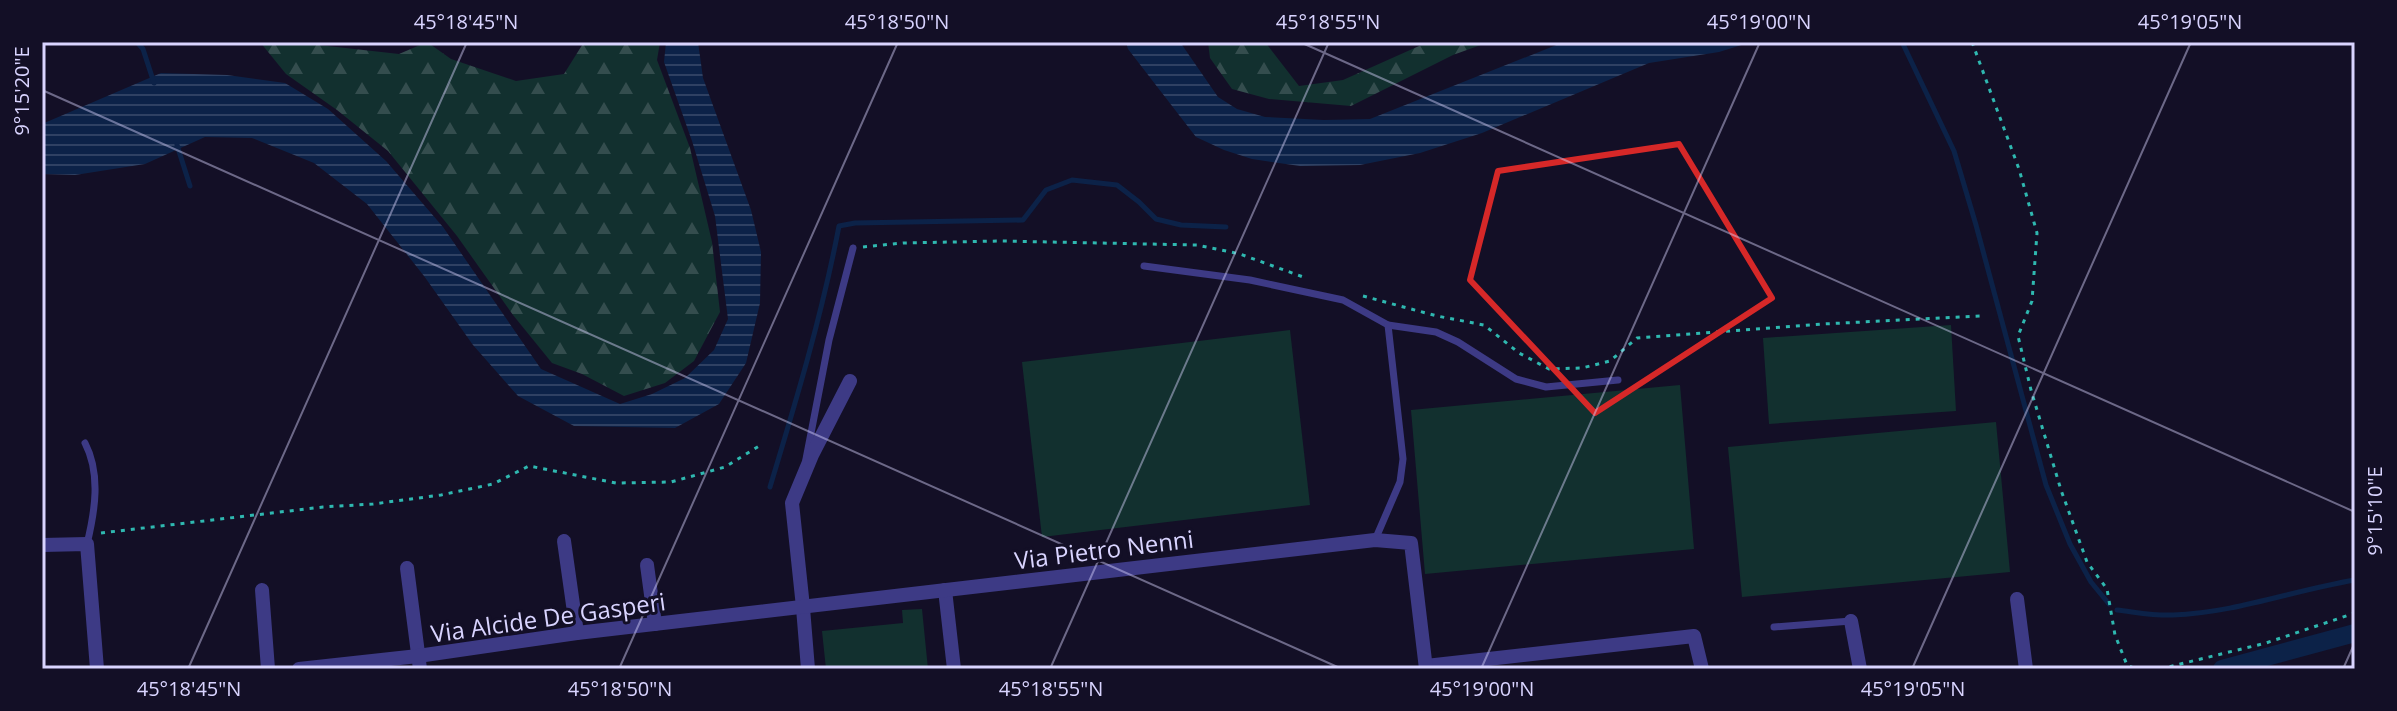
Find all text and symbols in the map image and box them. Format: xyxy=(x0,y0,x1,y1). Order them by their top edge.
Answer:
text: 45°18'45"N xyxy=(414,8,518,35)
text: 45°18'50"N xyxy=(845,8,949,35)
text: 45°18'55"N xyxy=(1276,8,1380,35)
text: 45°19'00"N xyxy=(1707,8,1811,35)
text: 45°19'05"N xyxy=(2138,8,2242,35)
text: 9°15'20"E xyxy=(8,46,35,136)
text: 9°15'10"E xyxy=(2361,466,2388,556)
street label: Via Pietro Nenni xyxy=(1013,522,1195,576)
street label: Via Alcide De Gasperi xyxy=(429,584,667,650)
text: 45°18'45"N xyxy=(137,675,241,702)
text: 45°18'50"N xyxy=(568,675,672,702)
text: 45°18'55"N xyxy=(999,675,1103,702)
text: 45°19'00"N xyxy=(1430,675,1534,702)
text: 45°19'05"N xyxy=(1861,675,1965,702)

